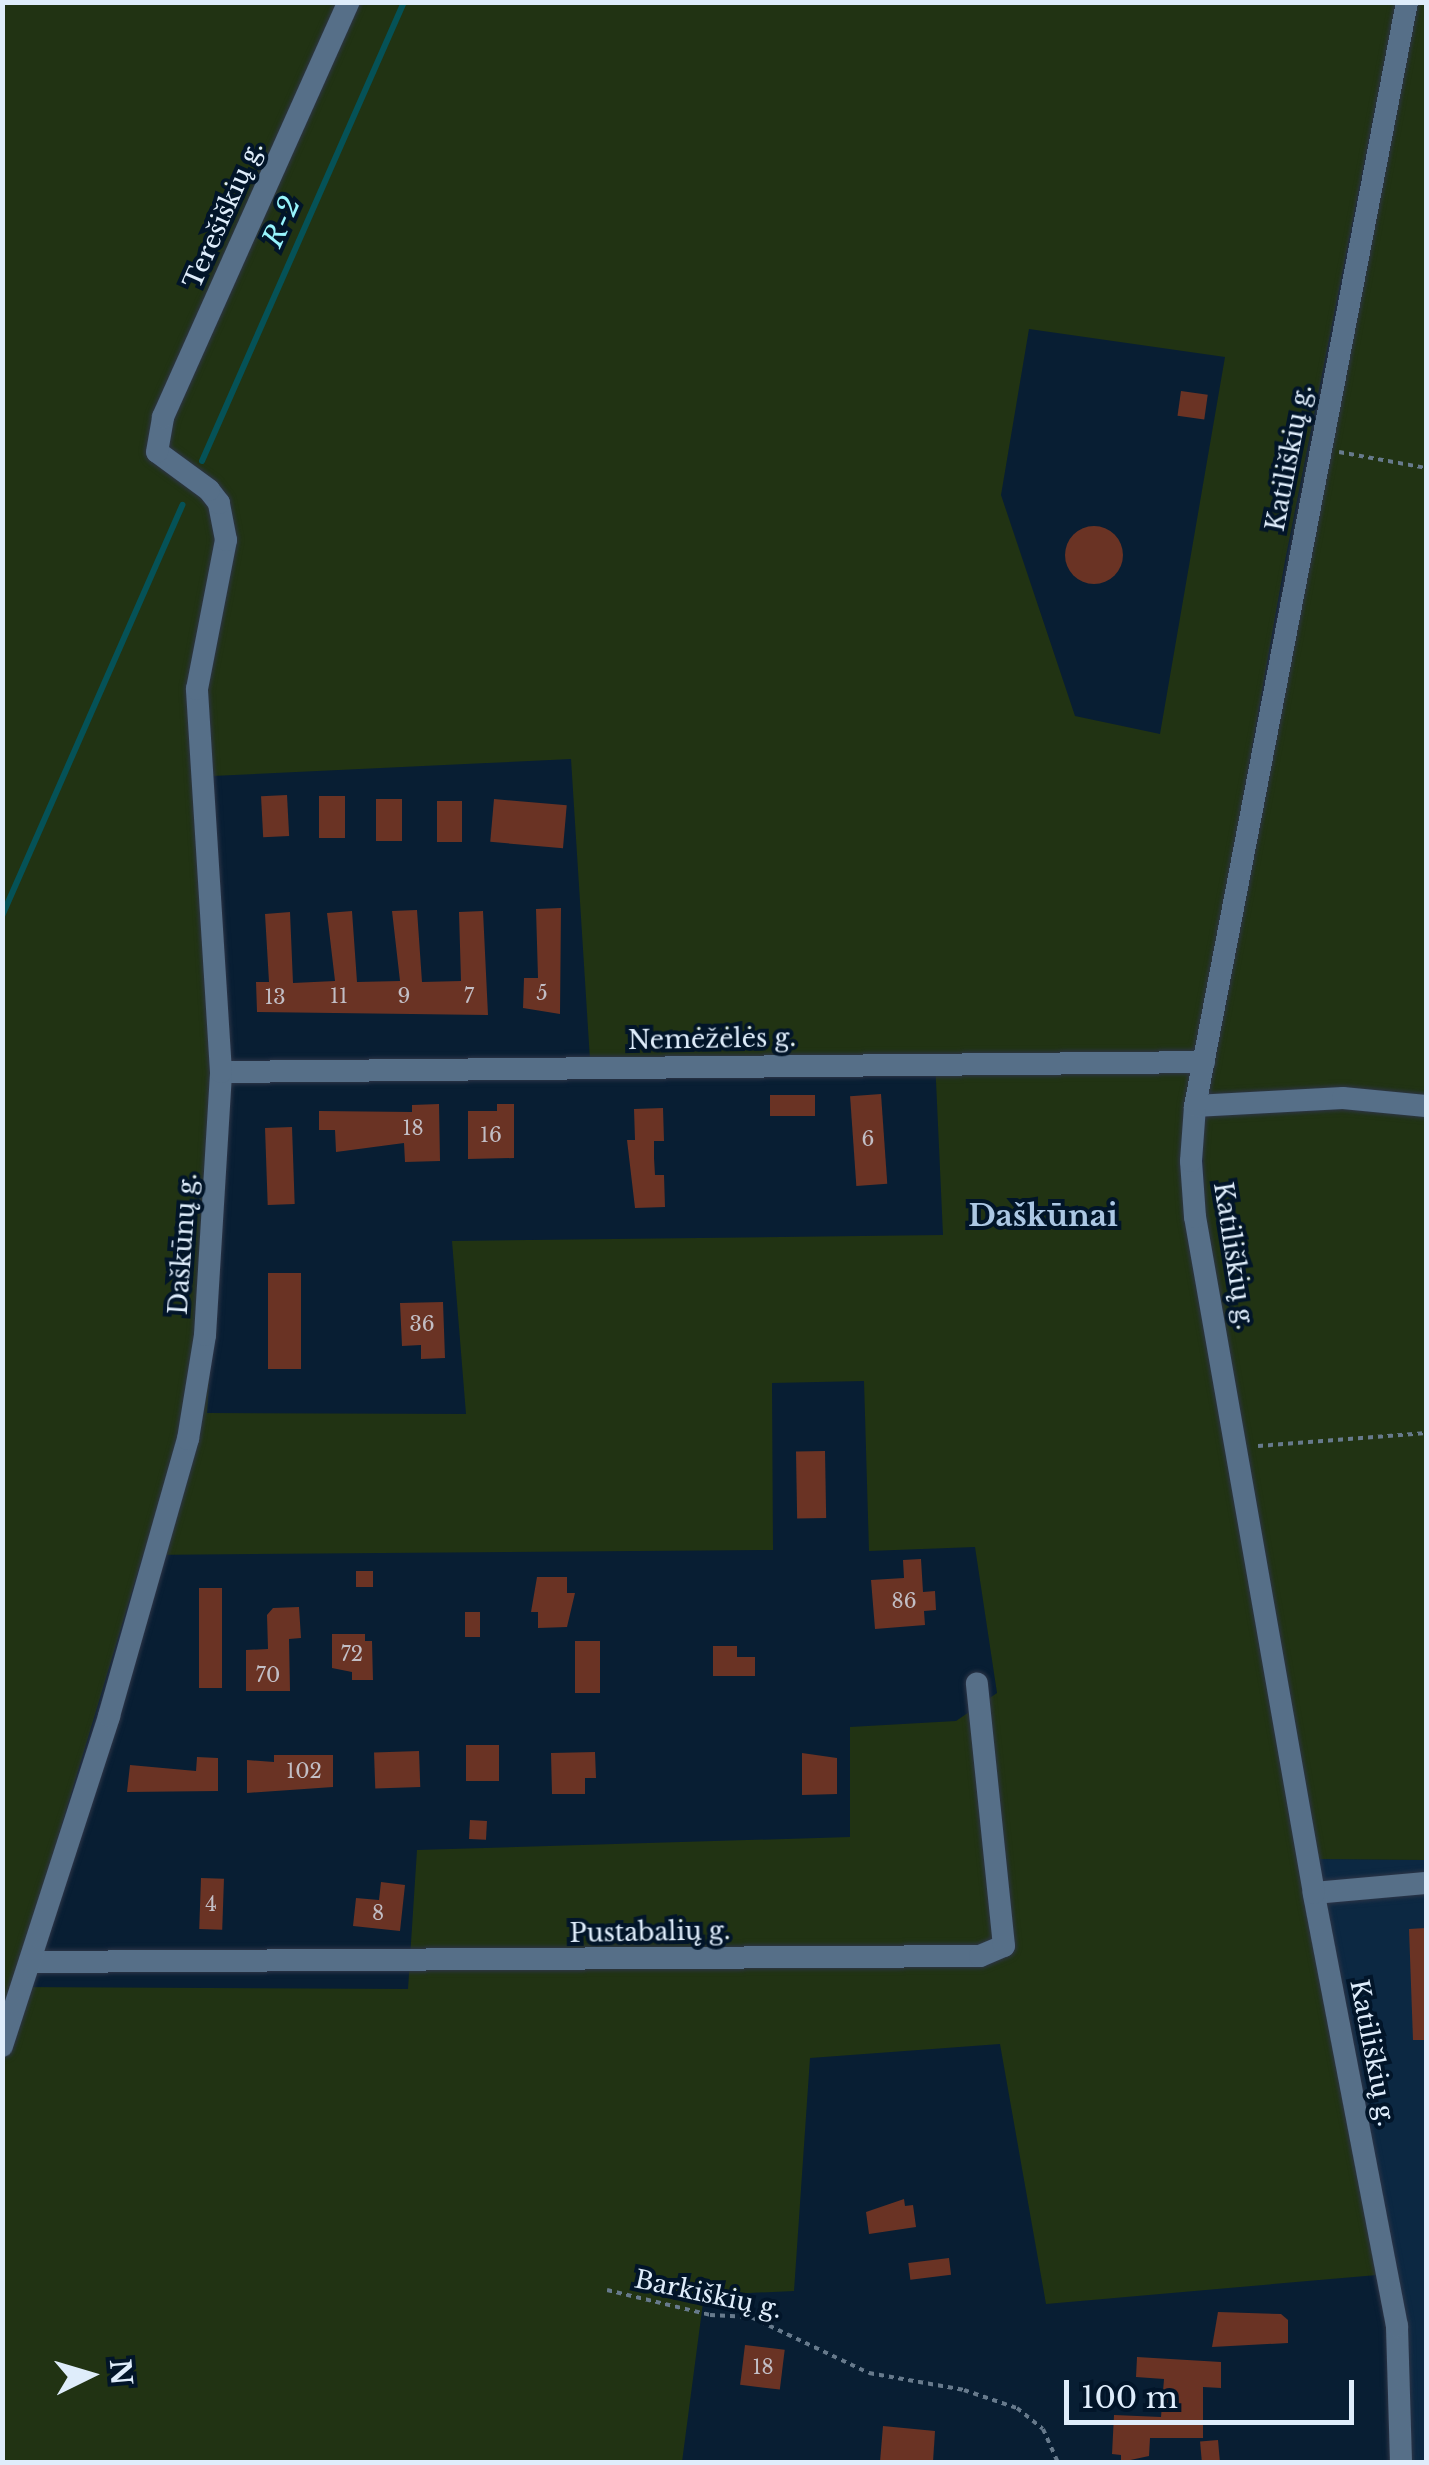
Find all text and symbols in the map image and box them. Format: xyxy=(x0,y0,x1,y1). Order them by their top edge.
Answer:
street label: Terešiškių g. xyxy=(178,137,270,293)
water label: R-2 xyxy=(256,192,308,252)
street label: Katiliškių g. xyxy=(1261,382,1319,534)
house number: 5 xyxy=(536,981,548,1005)
house number: 11 xyxy=(330,984,348,1008)
house number: 9 xyxy=(398,984,410,1008)
house number: 7 xyxy=(464,984,474,1008)
house number: 13 xyxy=(264,985,286,1009)
street label: Nemėžėlės g. xyxy=(628,1024,796,1056)
house number: 18 xyxy=(402,1116,424,1140)
house number: 16 xyxy=(480,1123,502,1147)
house number: 6 xyxy=(862,1127,874,1151)
street label: Daškūnų g. xyxy=(164,1172,204,1316)
street label: Katiliškių g. xyxy=(1207,1180,1259,1332)
district label: Daškūnai xyxy=(968,1198,1118,1234)
house number: 36 xyxy=(409,1312,435,1336)
house number: 86 xyxy=(892,1589,916,1613)
house number: 72 xyxy=(341,1642,363,1666)
house number: 70 xyxy=(256,1663,280,1687)
house number: 102 xyxy=(286,1759,322,1783)
house number: 4 xyxy=(205,1892,217,1916)
house number: 8 xyxy=(372,1901,384,1925)
street label: Pustabalių g. xyxy=(569,1917,731,1949)
street label: Katiliškių g. xyxy=(1343,1977,1401,2129)
street label: Barkiškių g. xyxy=(632,2265,784,2325)
north arrow xyxy=(40,2325,140,2425)
house number: 18 xyxy=(752,2355,774,2379)
text: N xyxy=(102,2358,139,2387)
scale bar xyxy=(1069,2360,1359,2422)
text: 100 m xyxy=(1081,2379,1178,2416)

